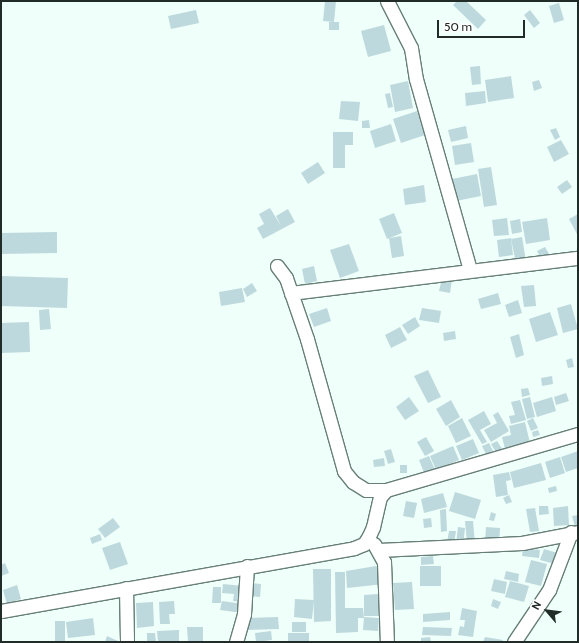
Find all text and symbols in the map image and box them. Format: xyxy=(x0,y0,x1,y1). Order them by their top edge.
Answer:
scale bar xyxy=(439,12,527,38)
text: 50 m xyxy=(444,19,472,34)
north arrow xyxy=(527,591,567,631)
text: N xyxy=(528,599,544,612)

